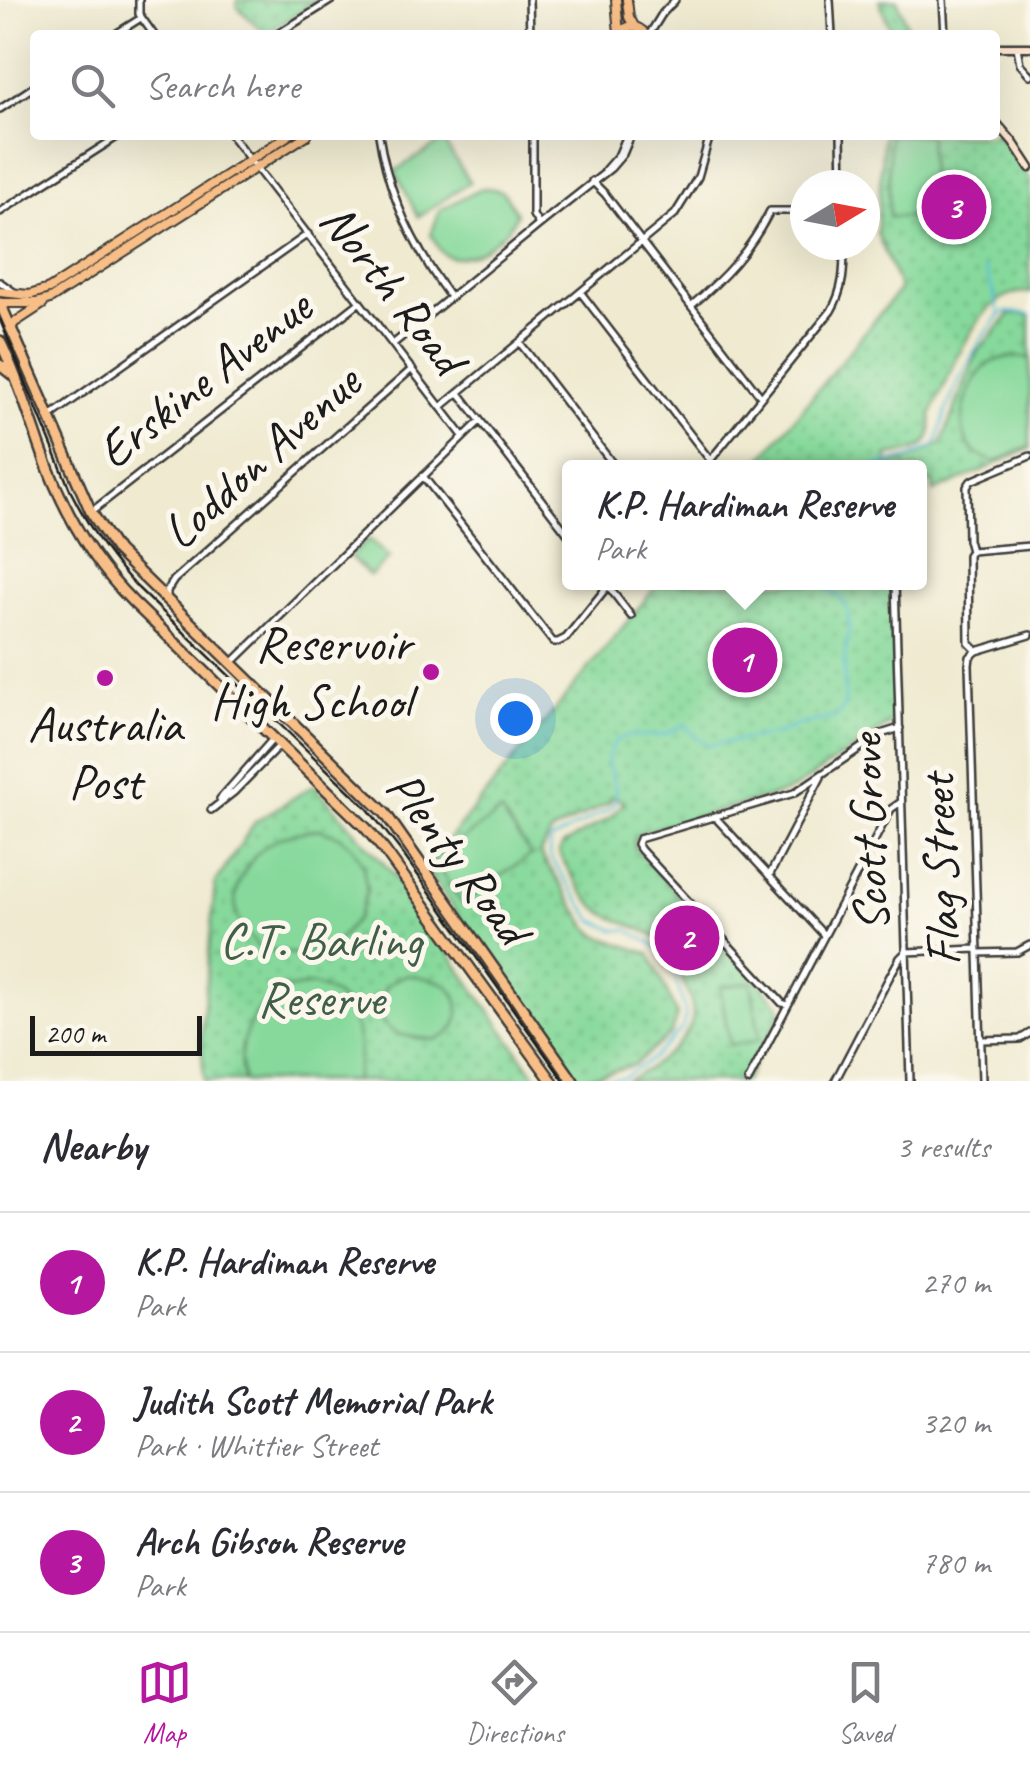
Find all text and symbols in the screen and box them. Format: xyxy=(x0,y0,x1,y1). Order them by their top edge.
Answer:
search box xyxy=(30,30,1000,140)
icon: search xyxy=(65,58,120,113)
text: Search here xyxy=(145,62,300,109)
north arrow xyxy=(790,170,880,260)
pin: 3 xyxy=(922,170,986,244)
street label: North Road xyxy=(307,190,484,392)
street label: Erskine Avenue xyxy=(84,274,326,482)
street label: Loddon Avenue xyxy=(149,350,375,563)
popup xyxy=(562,460,927,590)
text: K.P. Hardiman Reserve xyxy=(595,481,894,528)
text: Park xyxy=(595,528,646,569)
place label: Reservoir High School xyxy=(211,612,420,733)
pin: 1 xyxy=(712,622,778,698)
marker: Reservoir High School xyxy=(420,661,442,683)
marker: Australia Post xyxy=(94,667,116,689)
place label: Australia Post xyxy=(28,693,185,814)
your location xyxy=(490,693,541,744)
street label: Scott Grove xyxy=(833,731,903,933)
street label: Plenty Road xyxy=(372,758,548,962)
street label: Flag Street xyxy=(905,769,975,967)
pin: 2 xyxy=(654,900,720,976)
park label: C.T. Barling Reserve xyxy=(220,909,424,1030)
scale bar xyxy=(30,1011,202,1056)
text: 200 m xyxy=(45,1016,105,1051)
text: Nearby xyxy=(40,1120,146,1173)
text: 3 results xyxy=(896,1126,990,1167)
text: K.P. Hardiman Reserve xyxy=(135,1238,434,1285)
text: 1 xyxy=(65,1262,80,1303)
text: 270 m xyxy=(921,1262,990,1303)
text: Park xyxy=(135,1285,186,1326)
text: Judith Scott Memorial Park xyxy=(135,1378,492,1425)
text: 2 xyxy=(65,1402,80,1443)
text: 320 m xyxy=(921,1402,990,1443)
text: Park · Whittier Street xyxy=(135,1425,378,1466)
text: Arch Gibson Reserve xyxy=(135,1518,403,1565)
text: 3 xyxy=(65,1542,80,1583)
text: 780 m xyxy=(921,1542,990,1583)
text: Park xyxy=(135,1565,186,1606)
tab: Map xyxy=(137,1655,192,1750)
tab: Directions xyxy=(466,1655,564,1750)
tab: Saved xyxy=(838,1655,893,1750)

